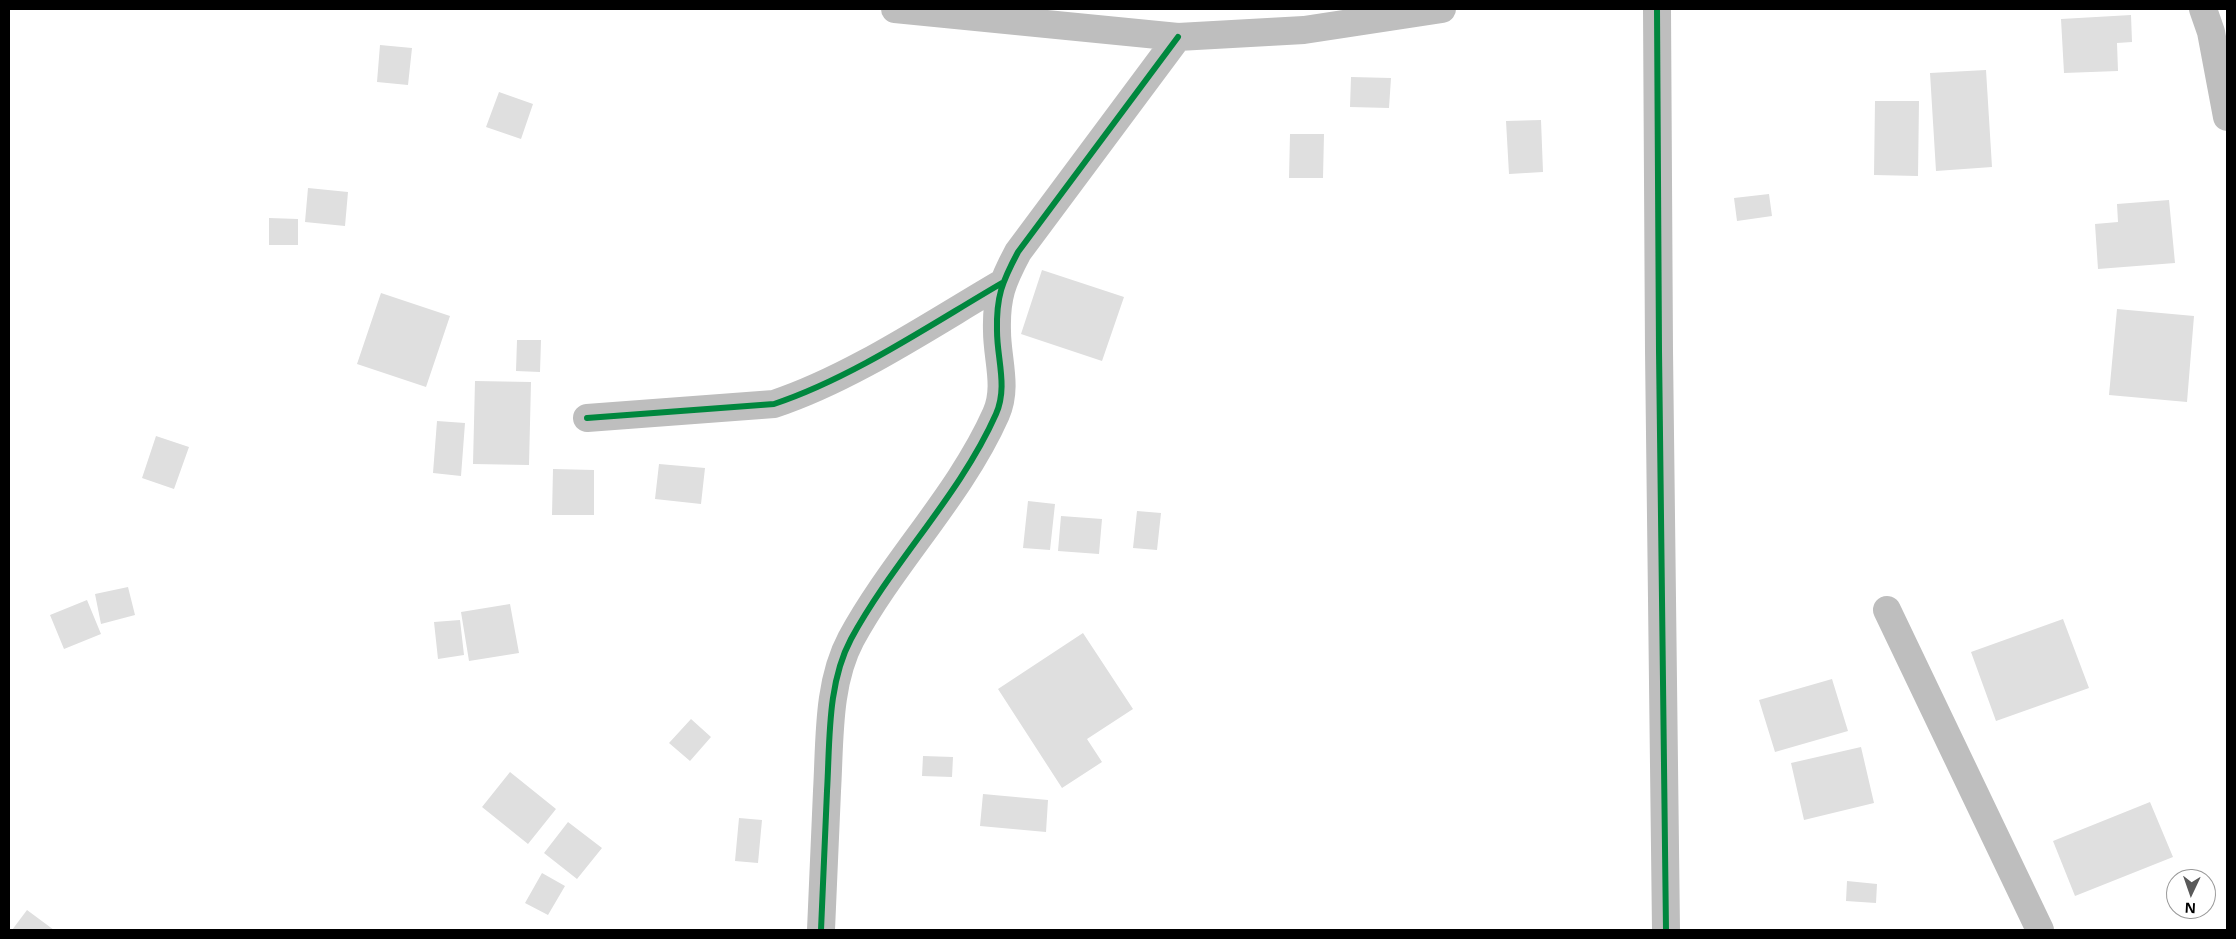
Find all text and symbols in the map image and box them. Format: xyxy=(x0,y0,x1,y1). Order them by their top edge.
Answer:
north arrow xyxy=(2166,869,2216,919)
text: N xyxy=(2184,899,2196,918)

